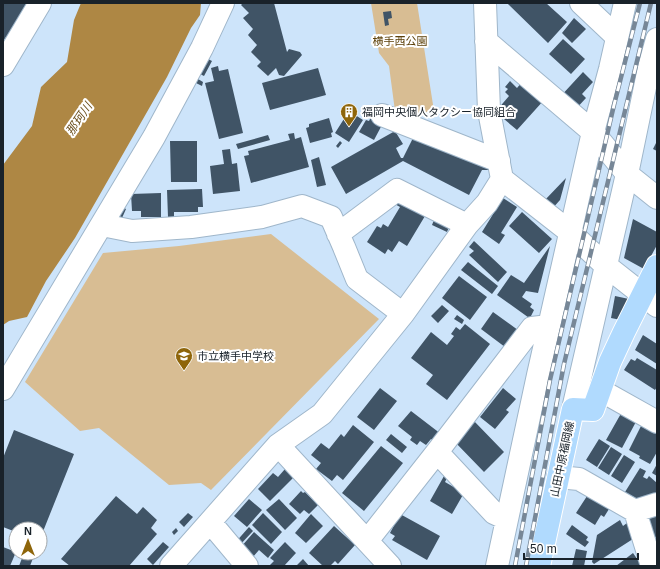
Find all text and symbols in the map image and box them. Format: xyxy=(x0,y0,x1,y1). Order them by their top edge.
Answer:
park label: 横手西公園 xyxy=(373,35,428,47)
water label: 那珂川 xyxy=(63,99,96,138)
building icon: 福岡中央個人タクシー協同組合 xyxy=(339,102,359,127)
place label: 福岡中央個人タクシー協同組合 xyxy=(362,106,516,118)
school or university icon: 市立横手中学校 xyxy=(174,346,194,371)
place label: 市立横手中学校 xyxy=(197,350,274,362)
street label: 山田中原福岡線 xyxy=(548,420,576,498)
north arrow xyxy=(8,521,48,561)
text: N xyxy=(24,525,32,537)
scale bar xyxy=(524,535,638,561)
text: 50 m xyxy=(530,542,557,556)

